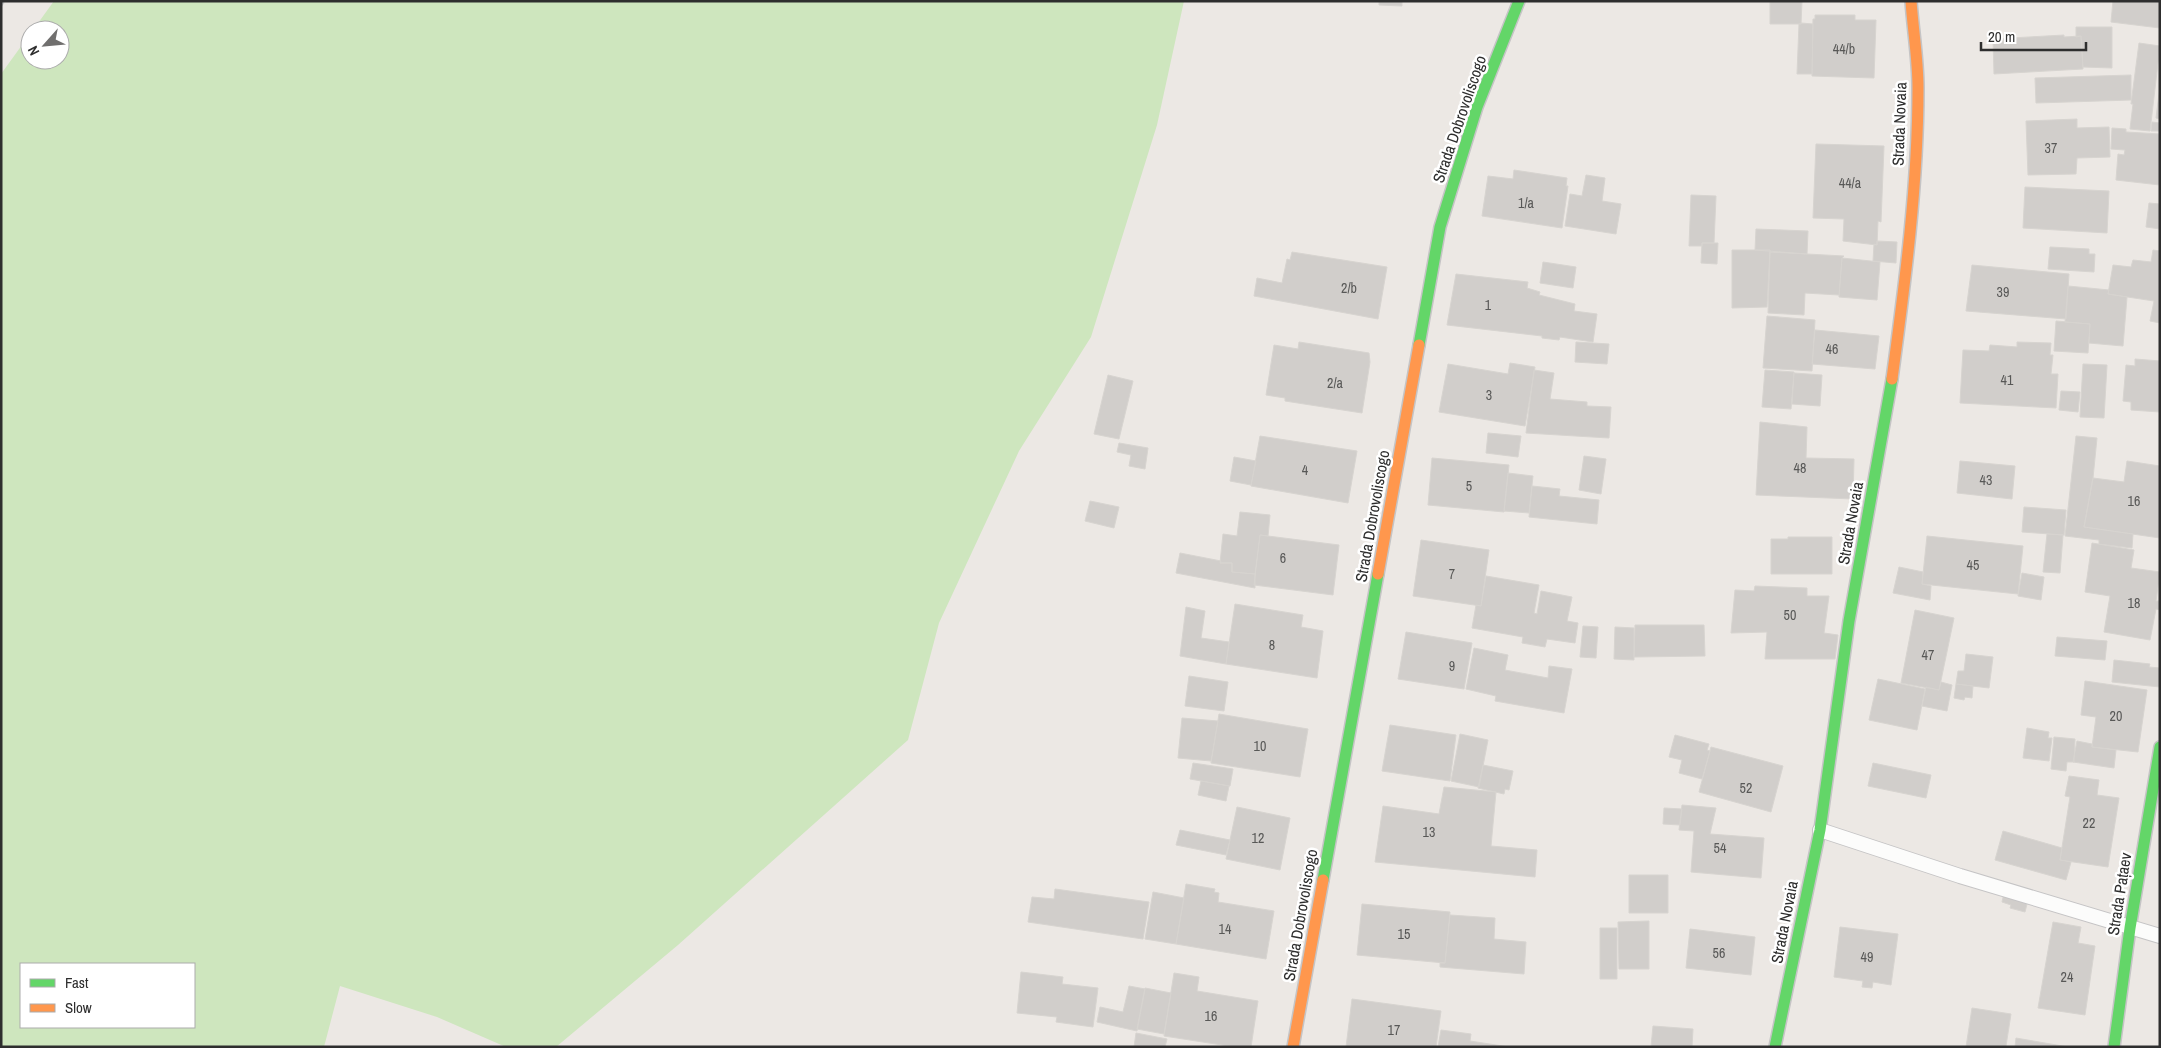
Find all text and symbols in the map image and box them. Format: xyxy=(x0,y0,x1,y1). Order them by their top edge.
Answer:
north arrow xyxy=(20,20,70,70)
scale bar xyxy=(1981,20,2086,52)
text: 20 m xyxy=(1988,26,2015,47)
house number: 44/b xyxy=(1833,40,1855,58)
text: N xyxy=(24,43,43,59)
street label: Strada Dobrovoliscogo xyxy=(1427,52,1491,186)
street label: Strada Novaia xyxy=(1887,81,1911,166)
house number: 37 xyxy=(2045,139,2057,157)
house number: 44/a xyxy=(1839,174,1862,192)
house number: 1/a xyxy=(1518,194,1535,212)
house number: 2/b xyxy=(1341,279,1357,297)
house number: 39 xyxy=(1997,283,2009,301)
house number: 1 xyxy=(1485,296,1492,314)
house number: 46 xyxy=(1826,340,1838,358)
house number: 41 xyxy=(2001,371,2014,389)
house number: 2/a xyxy=(1327,374,1344,392)
house number: 3 xyxy=(1486,386,1492,404)
street label: Strada Dobrovoliscogo xyxy=(1350,448,1394,584)
house number: 48 xyxy=(1794,459,1806,477)
house number: 4 xyxy=(1302,461,1309,479)
house number: 43 xyxy=(1980,471,1992,489)
house number: 5 xyxy=(1466,477,1472,495)
street label: Strada Novaia xyxy=(1832,479,1868,566)
house number: 16 xyxy=(2128,492,2140,510)
house number: 6 xyxy=(1280,549,1286,567)
house number: 45 xyxy=(1967,556,1979,574)
house number: 7 xyxy=(1449,565,1455,583)
house number: 18 xyxy=(2128,594,2140,612)
house number: 50 xyxy=(1784,606,1796,624)
house number: 8 xyxy=(1269,636,1275,654)
house number: 47 xyxy=(1922,646,1934,664)
house number: 9 xyxy=(1449,657,1455,675)
house number: 20 xyxy=(2110,707,2122,725)
house number: 10 xyxy=(1254,737,1266,755)
house number: 52 xyxy=(1740,779,1752,797)
house number: 22 xyxy=(2083,814,2095,832)
house number: 13 xyxy=(1423,823,1435,841)
house number: 12 xyxy=(1252,829,1264,847)
house number: 54 xyxy=(1714,839,1727,857)
street label: Strada Dobrovoliscogo xyxy=(1278,847,1322,983)
street label: Strada Pațaev xyxy=(2102,851,2136,937)
street label: Strada Novaia xyxy=(1765,878,1803,965)
house number: 14 xyxy=(1219,920,1232,938)
house number: 15 xyxy=(1398,925,1410,943)
house number: 56 xyxy=(1713,944,1725,962)
house number: 49 xyxy=(1861,948,1873,966)
legend xyxy=(20,963,195,1028)
house number: 24 xyxy=(2061,968,2074,986)
text: Fast xyxy=(65,972,89,993)
text: Slow xyxy=(65,997,92,1018)
house number: 16 xyxy=(1205,1007,1217,1025)
house number: 17 xyxy=(1388,1021,1400,1039)

